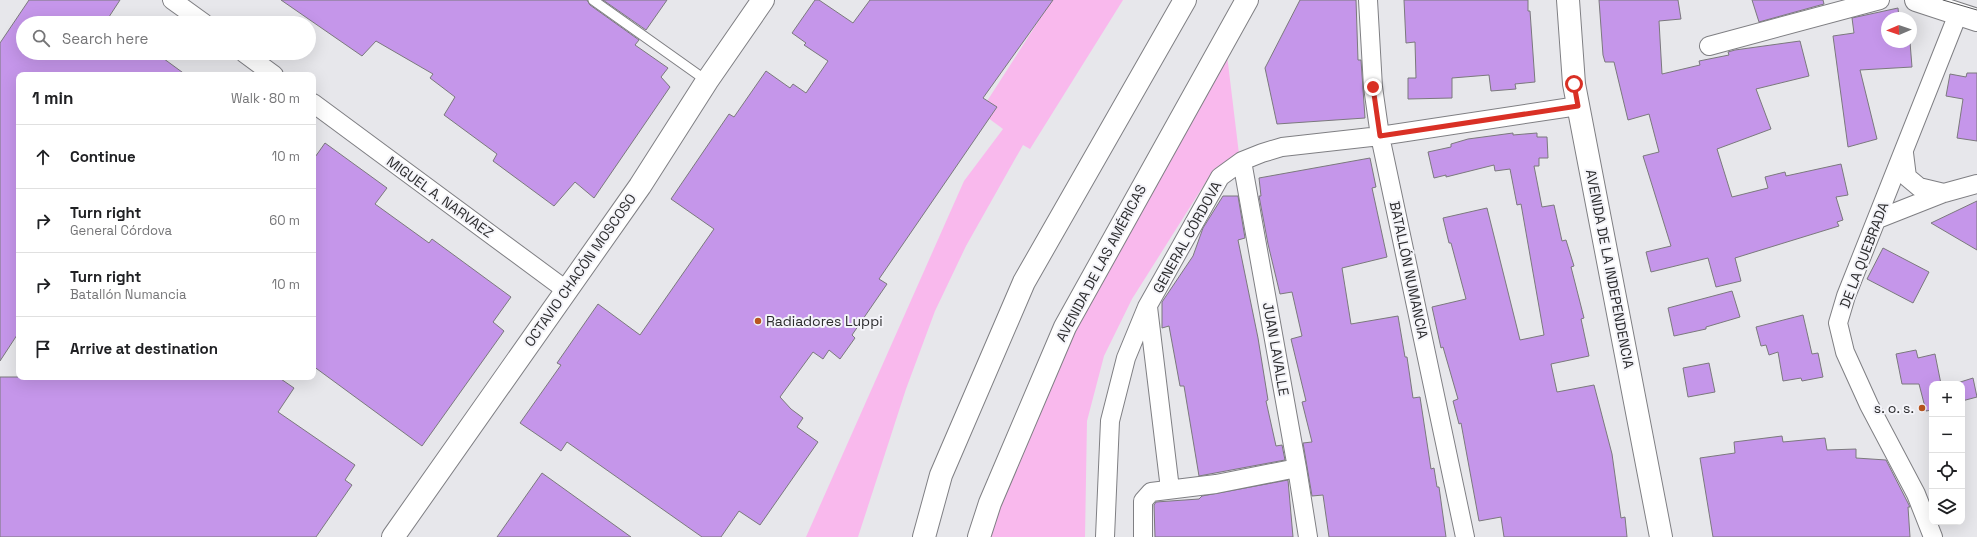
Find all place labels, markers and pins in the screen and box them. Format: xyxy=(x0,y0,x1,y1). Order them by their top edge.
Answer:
place label: Radiadores Luppi xyxy=(766,312,883,330)
marker: Radiadores Luppi xyxy=(753,316,763,326)
place label: s. o. s. xyxy=(1874,399,1914,417)
marker: s. o. s. xyxy=(1917,403,1927,413)

